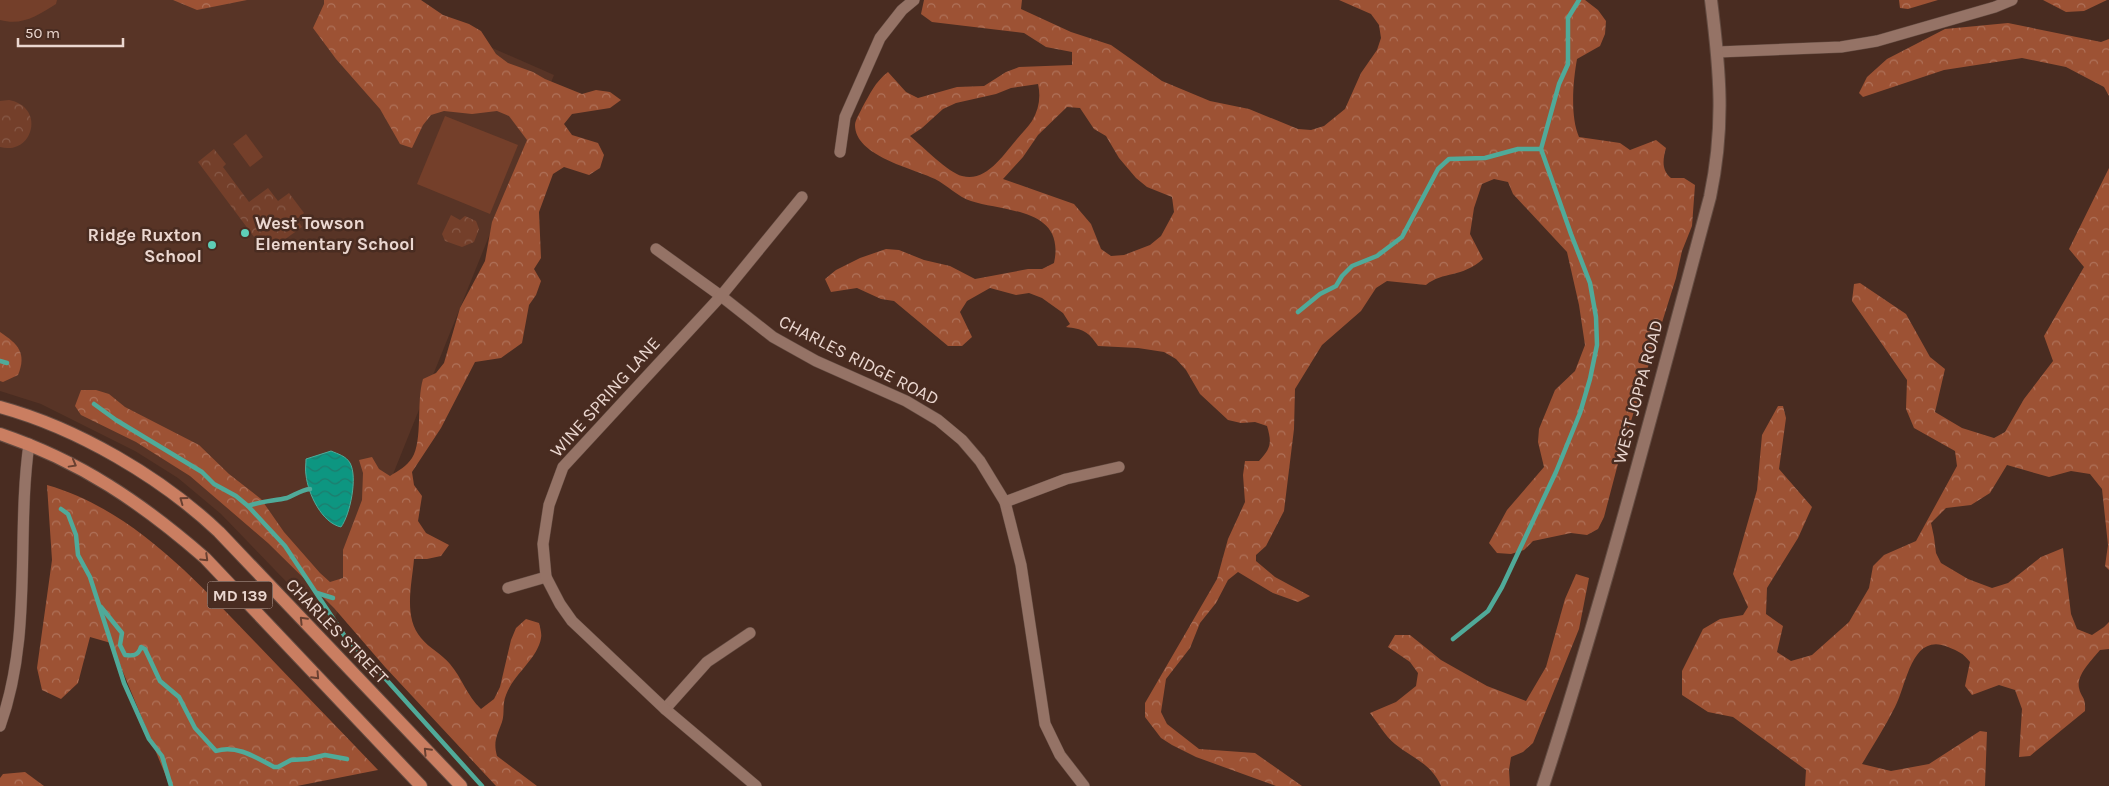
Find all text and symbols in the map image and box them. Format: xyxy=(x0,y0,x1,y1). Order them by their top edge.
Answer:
scale bar xyxy=(18,15,122,47)
text: 50 m xyxy=(25,24,60,42)
place label: West Towson Elementary School xyxy=(255,212,415,255)
place label: Ridge Ruxton School xyxy=(88,224,202,267)
marker: West Towson Elementary School xyxy=(239,227,251,239)
marker: Ridge Ruxton School xyxy=(206,239,218,251)
street label: CHARLES RIDGE ROAD xyxy=(775,310,943,410)
street label: WEST JOPPA ROAD xyxy=(1608,318,1668,466)
street label: WINE SPRING LANE xyxy=(545,332,665,462)
one-way arrow xyxy=(67,458,76,468)
one-way arrow xyxy=(179,497,189,506)
one-way arrow xyxy=(199,552,208,561)
street label: CHARLES STREET xyxy=(281,574,393,688)
road number: MD 139 xyxy=(208,582,272,608)
one-way arrow xyxy=(300,617,309,626)
one-way arrow xyxy=(310,670,319,679)
one-way arrow xyxy=(424,747,433,756)

